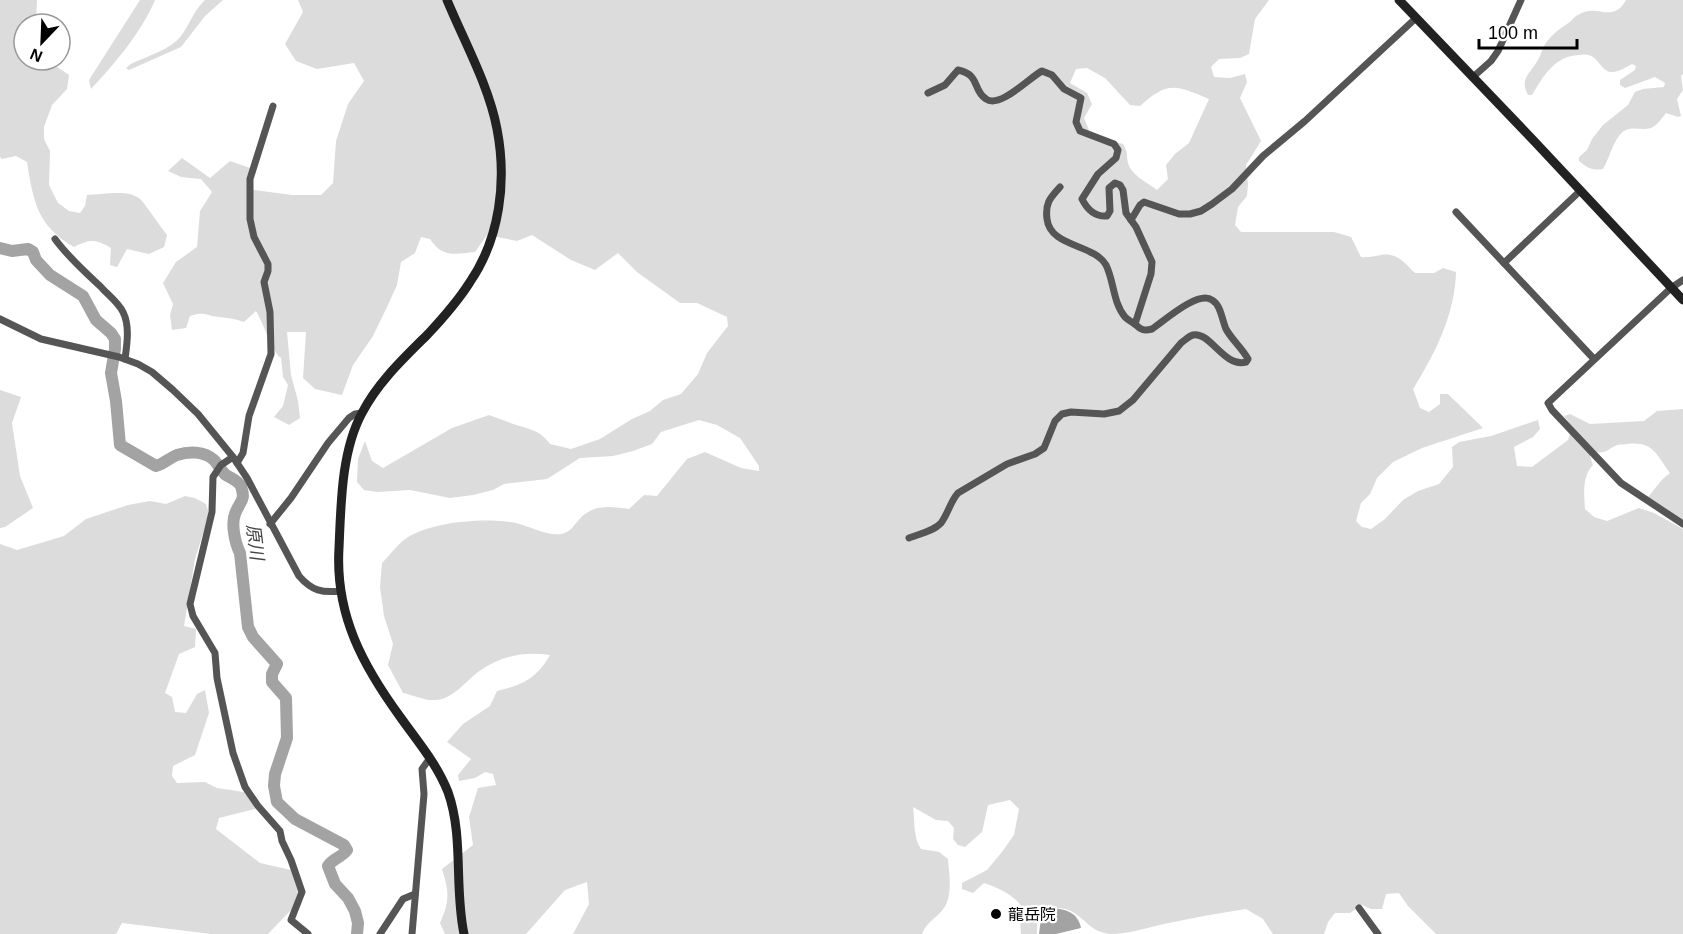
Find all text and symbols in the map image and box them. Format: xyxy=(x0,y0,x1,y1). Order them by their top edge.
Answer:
north arrow xyxy=(12,12,72,72)
scale bar xyxy=(1479,12,1576,50)
text: 100 m xyxy=(1488,23,1538,43)
text: N xyxy=(28,45,45,65)
water label: 原川 xyxy=(243,523,267,563)
place label: 龍岳院 xyxy=(1008,906,1056,923)
marker: 龍岳院 xyxy=(989,907,1003,921)

